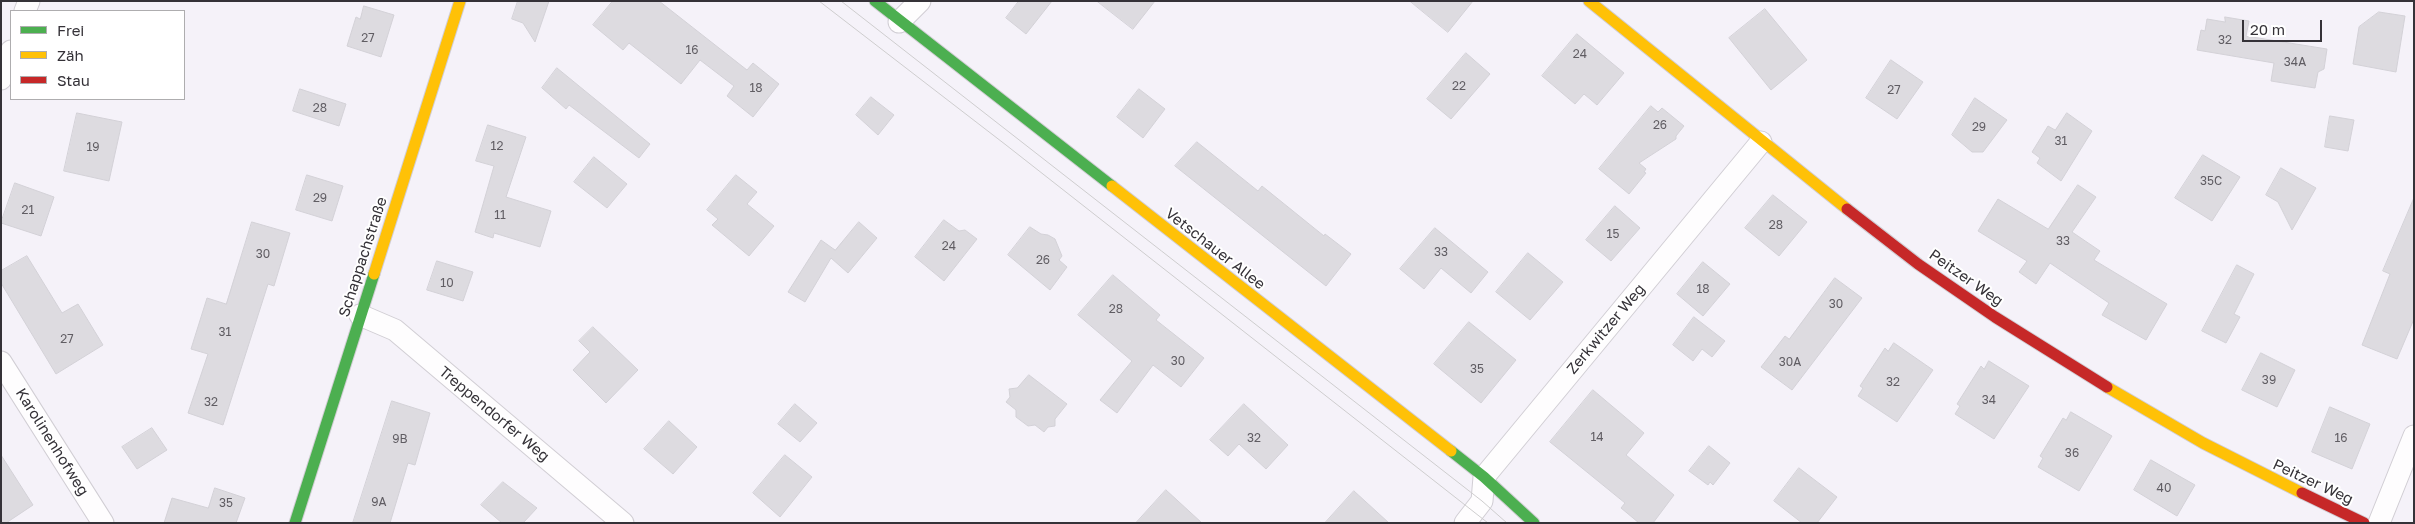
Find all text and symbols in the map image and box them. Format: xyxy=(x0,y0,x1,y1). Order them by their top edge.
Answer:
legend xyxy=(10,10,185,100)
scale bar xyxy=(2245,10,2325,42)
text: 20 m xyxy=(2250,20,2285,38)
text: Frei xyxy=(57,21,84,39)
house number: 27 xyxy=(361,31,375,45)
house number: 32 xyxy=(2218,33,2232,47)
house number: 16 xyxy=(685,43,699,57)
text: Zäh xyxy=(57,46,84,64)
house number: 24 xyxy=(1573,47,1587,61)
house number: 34A xyxy=(2284,55,2306,69)
text: Stau xyxy=(57,71,90,89)
house number: 22 xyxy=(1452,79,1466,93)
house number: 18 xyxy=(749,81,763,95)
house number: 27 xyxy=(1887,83,1901,97)
house number: 28 xyxy=(313,101,327,115)
house number: 26 xyxy=(1653,118,1667,132)
house number: 29 xyxy=(1972,120,1986,134)
house number: 31 xyxy=(2055,134,2067,148)
house number: 12 xyxy=(491,139,503,153)
house number: 19 xyxy=(86,140,100,154)
house number: 35C xyxy=(2200,174,2222,188)
house number: 29 xyxy=(313,191,327,205)
street label: Schappachstraße xyxy=(335,195,391,319)
house number: 21 xyxy=(22,203,34,217)
street label: Vetschauer Allee xyxy=(1162,204,1268,294)
house number: 11 xyxy=(494,208,506,222)
house number: 28 xyxy=(1769,218,1783,232)
house number: 15 xyxy=(1607,227,1619,241)
house number: 33 xyxy=(2056,234,2070,248)
house number: 24 xyxy=(942,239,956,253)
house number: 33 xyxy=(1434,245,1448,259)
street label: Peitzer Weg xyxy=(1925,246,2007,310)
house number: 30 xyxy=(256,247,270,261)
house number: 26 xyxy=(1036,253,1050,267)
house number: 10 xyxy=(440,276,454,290)
street label: Zerkwitzer Weg xyxy=(1563,280,1649,378)
house number: 18 xyxy=(1696,282,1710,296)
house number: 30 xyxy=(1829,297,1843,311)
house number: 28 xyxy=(1109,302,1123,316)
house number: 31 xyxy=(219,325,231,339)
house number: 27 xyxy=(60,332,74,346)
house number: 30 xyxy=(1171,354,1185,368)
house number: 30A xyxy=(1779,355,1801,369)
house number: 35 xyxy=(1470,362,1484,376)
street label: Treppendorfer Weg xyxy=(435,363,553,465)
house number: 39 xyxy=(2262,373,2276,387)
house number: 32 xyxy=(1886,375,1900,389)
street label: Karolinenhofweg xyxy=(12,385,92,499)
house number: 34 xyxy=(1982,393,1996,407)
house number: 32 xyxy=(204,395,218,409)
house number: 14 xyxy=(1590,430,1604,444)
house number: 32 xyxy=(1247,431,1261,445)
house number: 16 xyxy=(2334,431,2348,445)
house number: 9B xyxy=(392,432,408,446)
house number: 36 xyxy=(2065,446,2079,460)
street label: Peitzer Weg xyxy=(2270,456,2356,508)
house number: 40 xyxy=(2157,481,2171,495)
house number: 9A xyxy=(371,495,387,509)
house number: 35 xyxy=(219,496,233,510)

